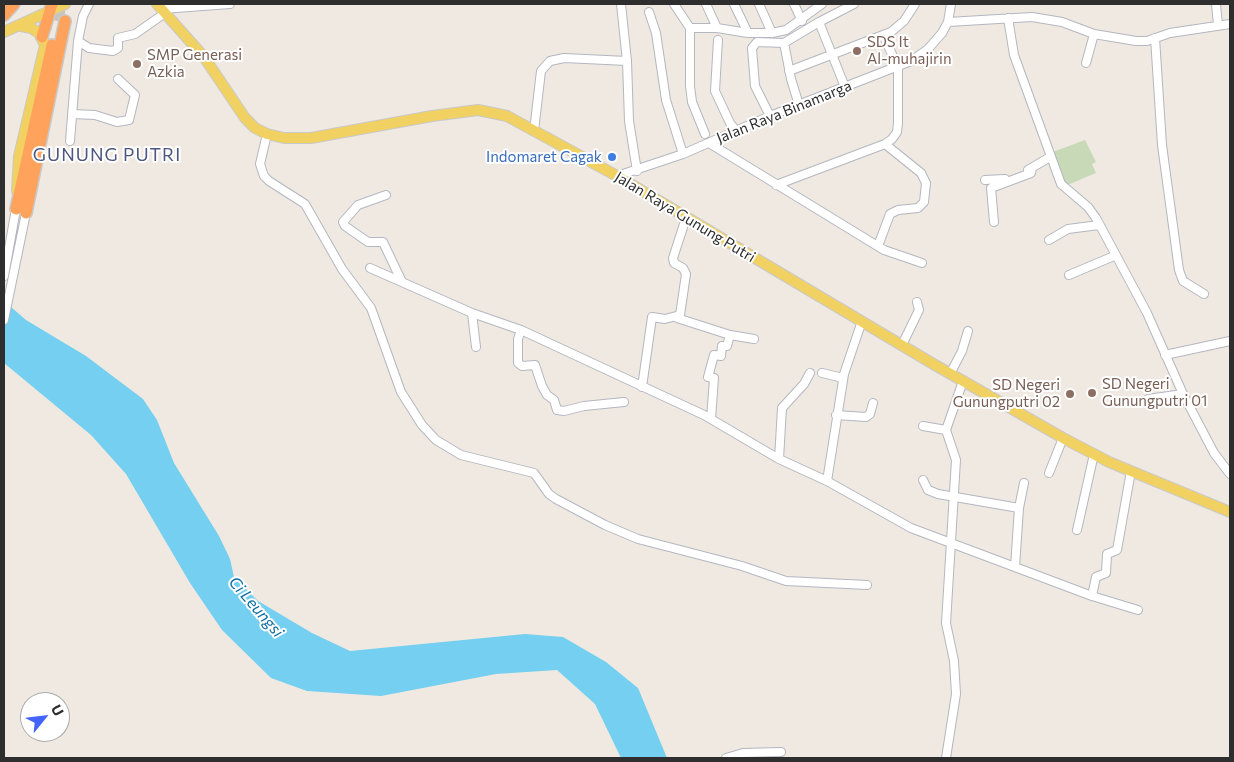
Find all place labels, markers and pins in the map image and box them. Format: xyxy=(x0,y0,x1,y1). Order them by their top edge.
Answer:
place label: SDS It Al-muhajirin xyxy=(867,33,952,68)
marker: SDS It Al-muhajirin xyxy=(851,45,863,57)
place label: SMP Generasi Azkia xyxy=(147,46,242,81)
marker: SMP Generasi Azkia xyxy=(131,58,143,70)
place label: Indomaret Cagak xyxy=(486,148,602,166)
marker: Indomaret Cagak xyxy=(606,151,618,163)
place label: SD Negeri Gunungputri 01 xyxy=(1102,375,1207,410)
place label: SD Negeri Gunungputri 02 xyxy=(953,376,1060,411)
marker: SD Negeri Gunungputri 01 xyxy=(1086,387,1098,399)
marker: SD Negeri Gunungputri 02 xyxy=(1064,388,1076,400)

